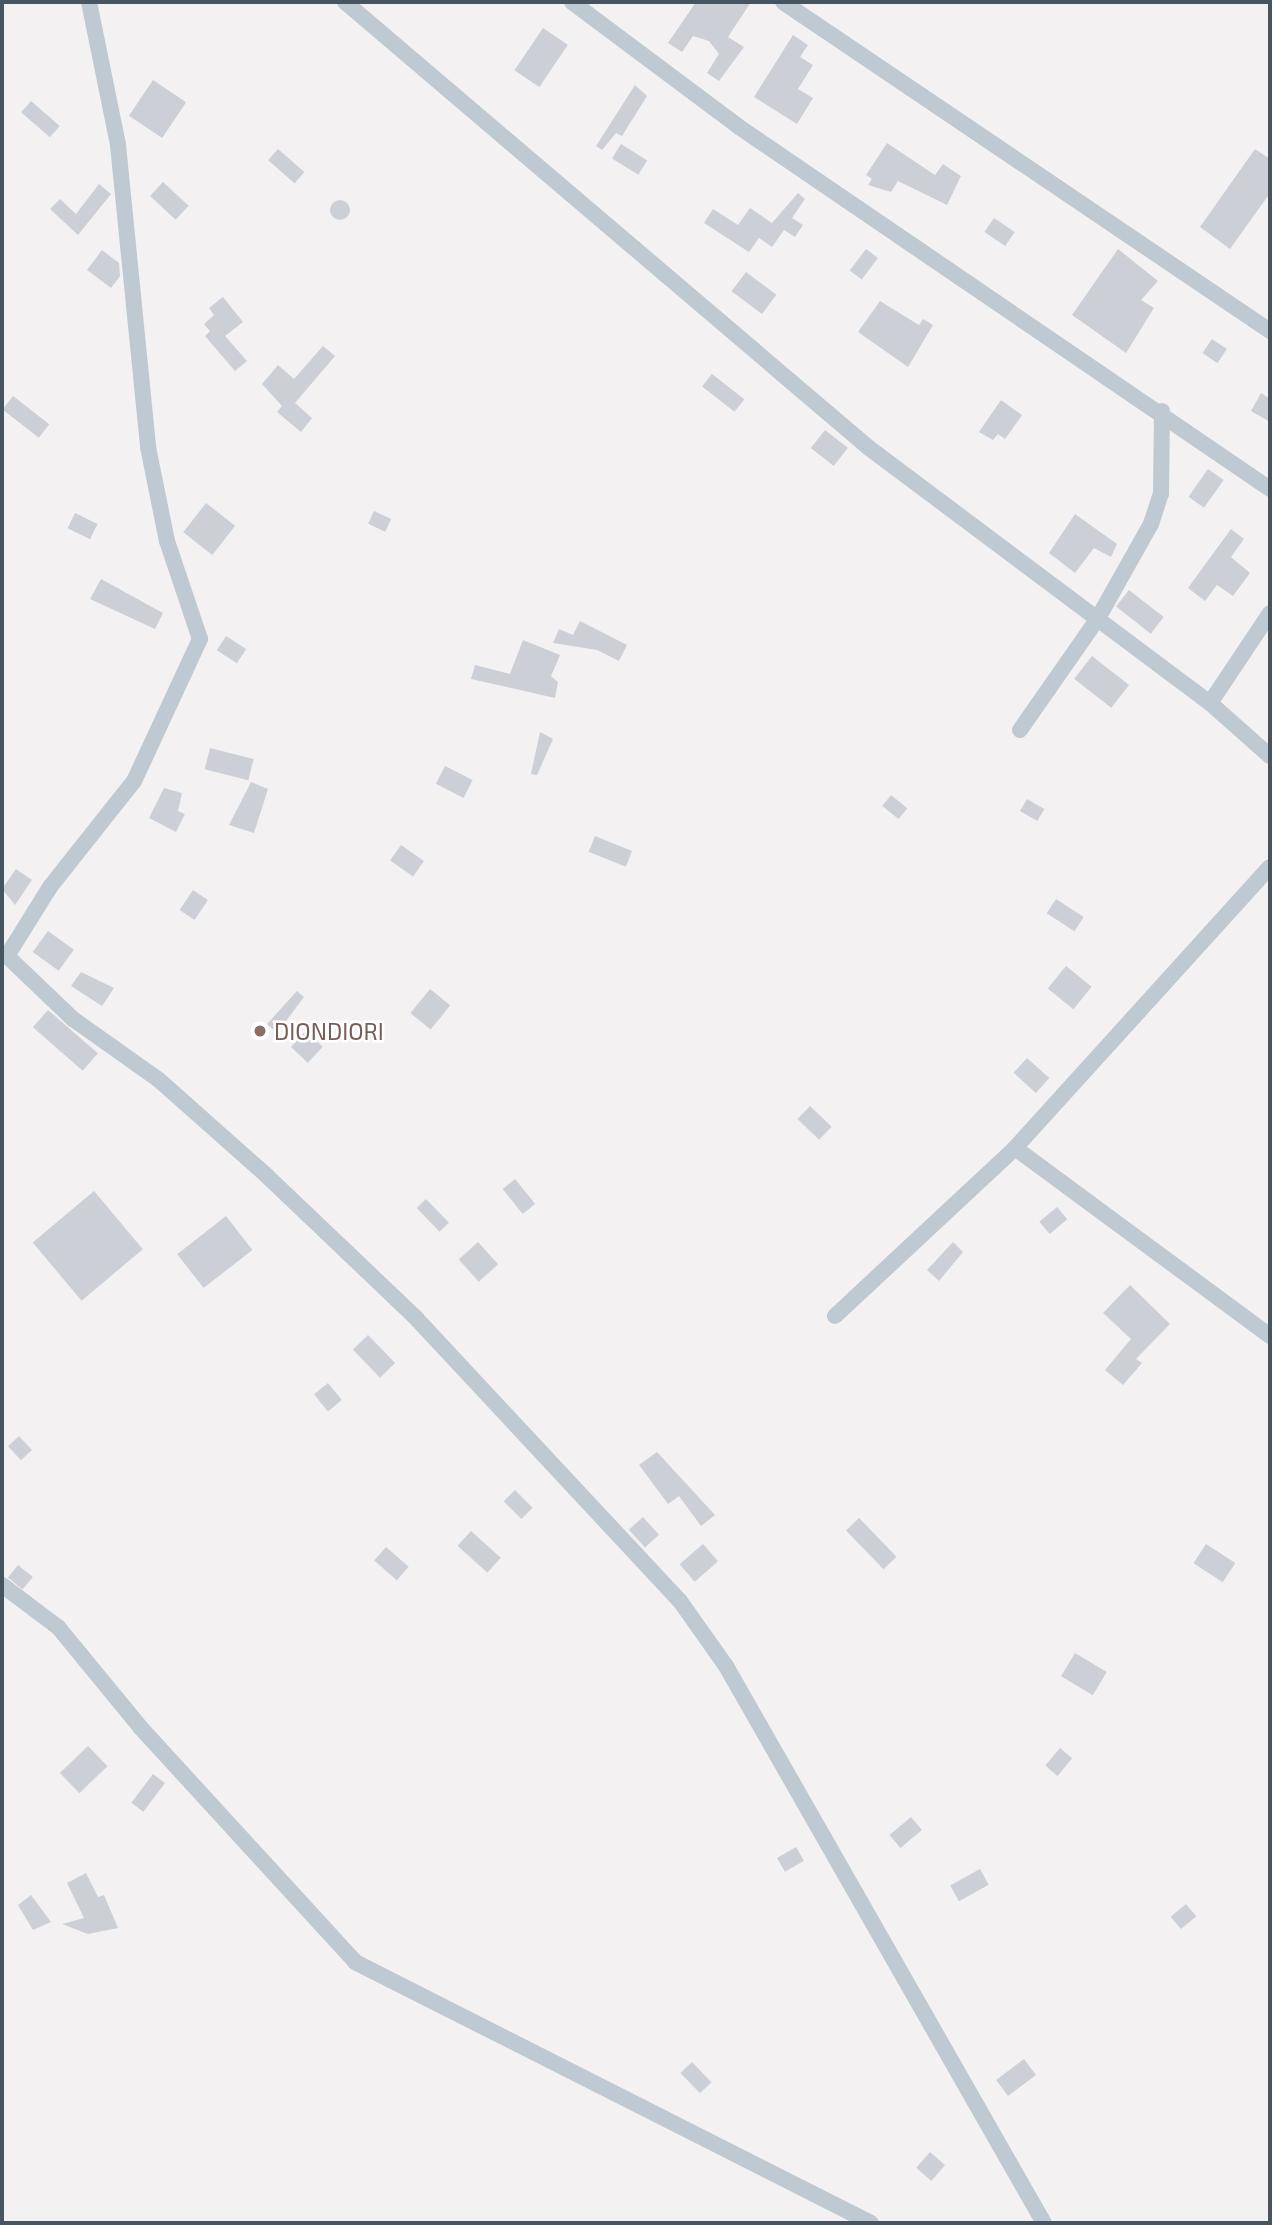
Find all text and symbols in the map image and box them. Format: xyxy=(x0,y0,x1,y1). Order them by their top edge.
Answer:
place label: DIONDIORI xyxy=(274,1017,384,1045)
marker: DIONDIORI xyxy=(252,1023,268,1039)

